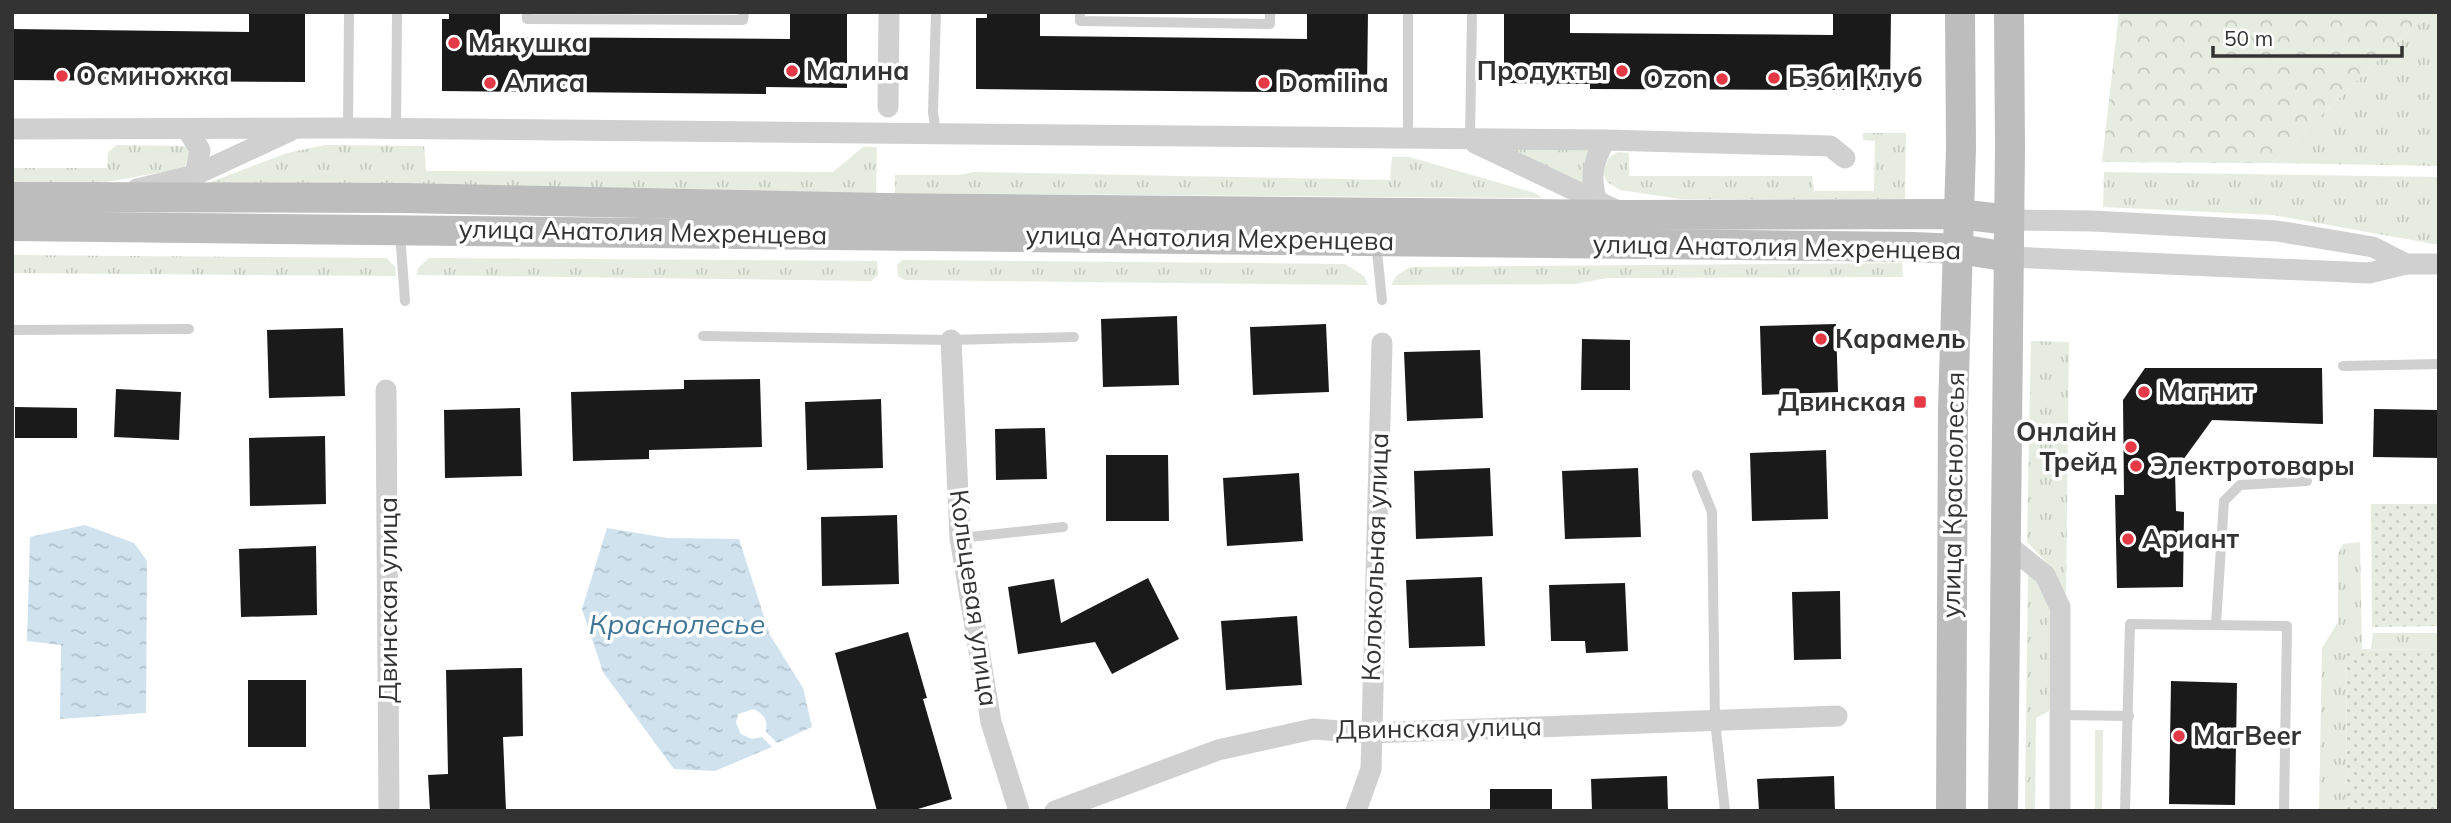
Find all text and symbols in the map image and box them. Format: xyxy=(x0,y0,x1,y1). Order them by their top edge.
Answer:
scale bar xyxy=(2213,14,2402,58)
text: 50 m xyxy=(2224,25,2273,51)
place label: Мякушка xyxy=(468,26,588,59)
marker: Мякушка xyxy=(446,35,462,51)
place label: Малина xyxy=(806,54,909,87)
place label: Продукты xyxy=(1477,54,1608,87)
place label: Осминожка xyxy=(76,59,229,92)
place label: Бэби Клуб xyxy=(1788,61,1923,94)
place label: Ozon xyxy=(1643,62,1708,95)
marker: Малина xyxy=(784,63,800,79)
marker: Продукты xyxy=(1614,63,1630,79)
place label: Алиса xyxy=(504,66,585,99)
place label: Domilina xyxy=(1278,66,1389,99)
marker: Осминожка xyxy=(54,68,70,84)
marker: Бэби Клуб xyxy=(1766,70,1782,86)
marker: Ozon xyxy=(1714,71,1730,87)
marker: Алиса xyxy=(482,75,498,91)
marker: Domilina xyxy=(1256,75,1272,91)
street label: улица Анатолия Мехренцева xyxy=(458,212,828,251)
street label: улица Анатолия Мехренцева xyxy=(1025,218,1395,257)
street label: улица Анатолия Мехренцева xyxy=(1592,227,1962,266)
place label: Карамель xyxy=(1835,322,1966,355)
marker: Карамель xyxy=(1813,331,1829,347)
street label: улица Краснолесья xyxy=(1934,371,1971,619)
place label: Магнит xyxy=(2158,375,2254,408)
marker: Магнит xyxy=(2136,384,2152,400)
place label: Двинская xyxy=(1778,385,1906,418)
marker: Двинская xyxy=(1912,394,1928,410)
place label: Онлайн Трейд xyxy=(2016,415,2117,478)
street label: Колокольная улица xyxy=(1354,432,1395,682)
marker: Онлайн Трейд xyxy=(2123,439,2139,455)
place label: Электротовары xyxy=(2150,449,2355,482)
marker: Электротовары xyxy=(2128,458,2144,474)
street label: Кольцевая улица xyxy=(943,487,1006,709)
street label: Двинская улица xyxy=(371,497,404,703)
place label: Ариант xyxy=(2142,522,2240,555)
marker: Ариант xyxy=(2120,531,2136,547)
water label: Краснолесье xyxy=(589,606,765,641)
street label: Двинская улица xyxy=(1336,709,1542,746)
place label: МагBeer xyxy=(2193,719,2302,752)
marker: МагBeer xyxy=(2171,728,2187,744)

